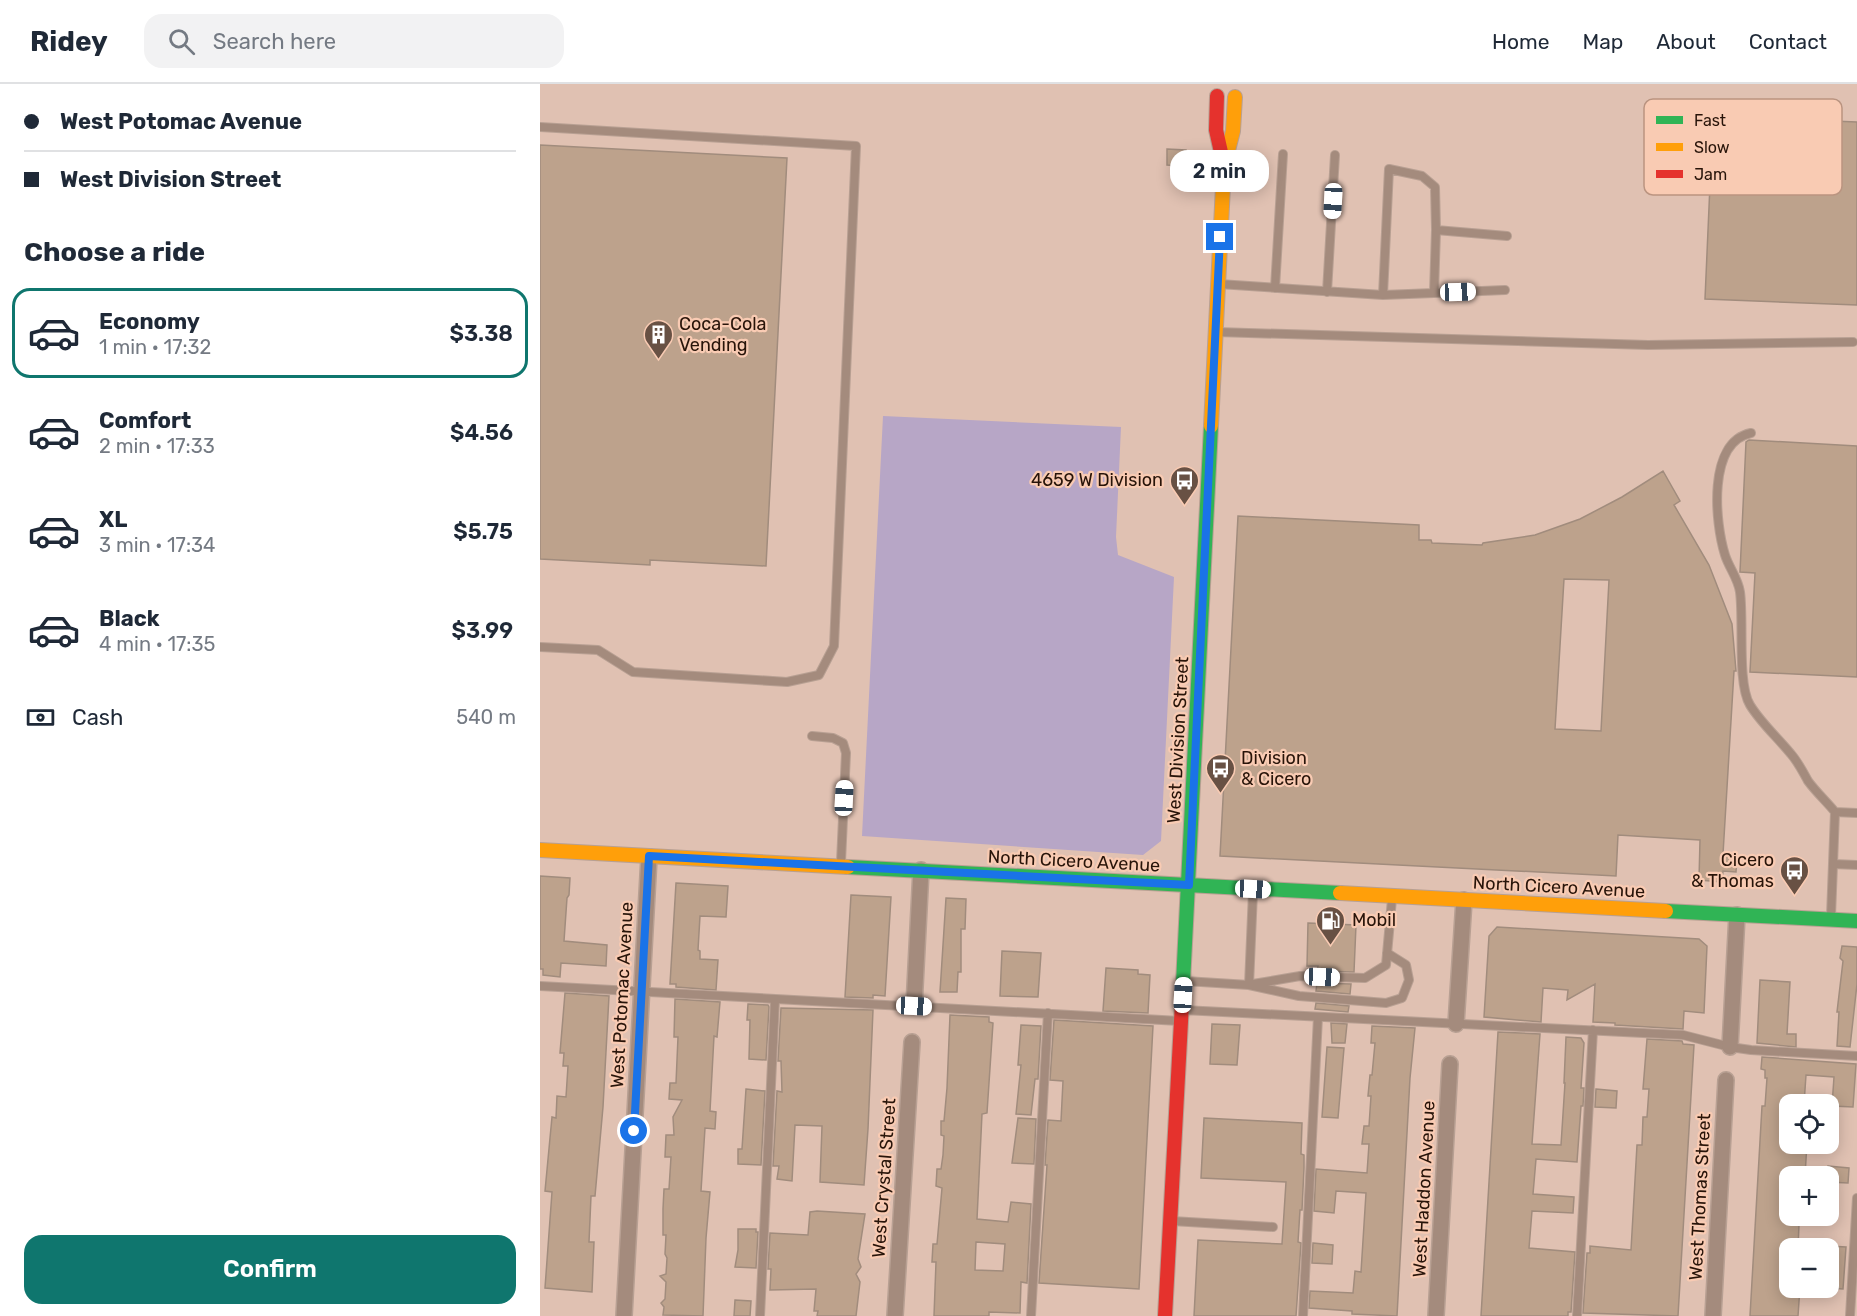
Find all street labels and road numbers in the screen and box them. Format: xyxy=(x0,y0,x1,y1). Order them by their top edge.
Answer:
street label: West Division Street xyxy=(1163,656,1193,824)
street label: North Cicero Avenue xyxy=(987,846,1161,876)
street label: North Cicero Avenue xyxy=(1472,872,1646,902)
street label: West Potomac Avenue xyxy=(606,901,638,1089)
street label: West Crystal Street xyxy=(867,1097,901,1259)
street label: West Haddon Avenue xyxy=(1408,1100,1440,1278)
street label: West Thomas Street xyxy=(1685,1113,1715,1281)

